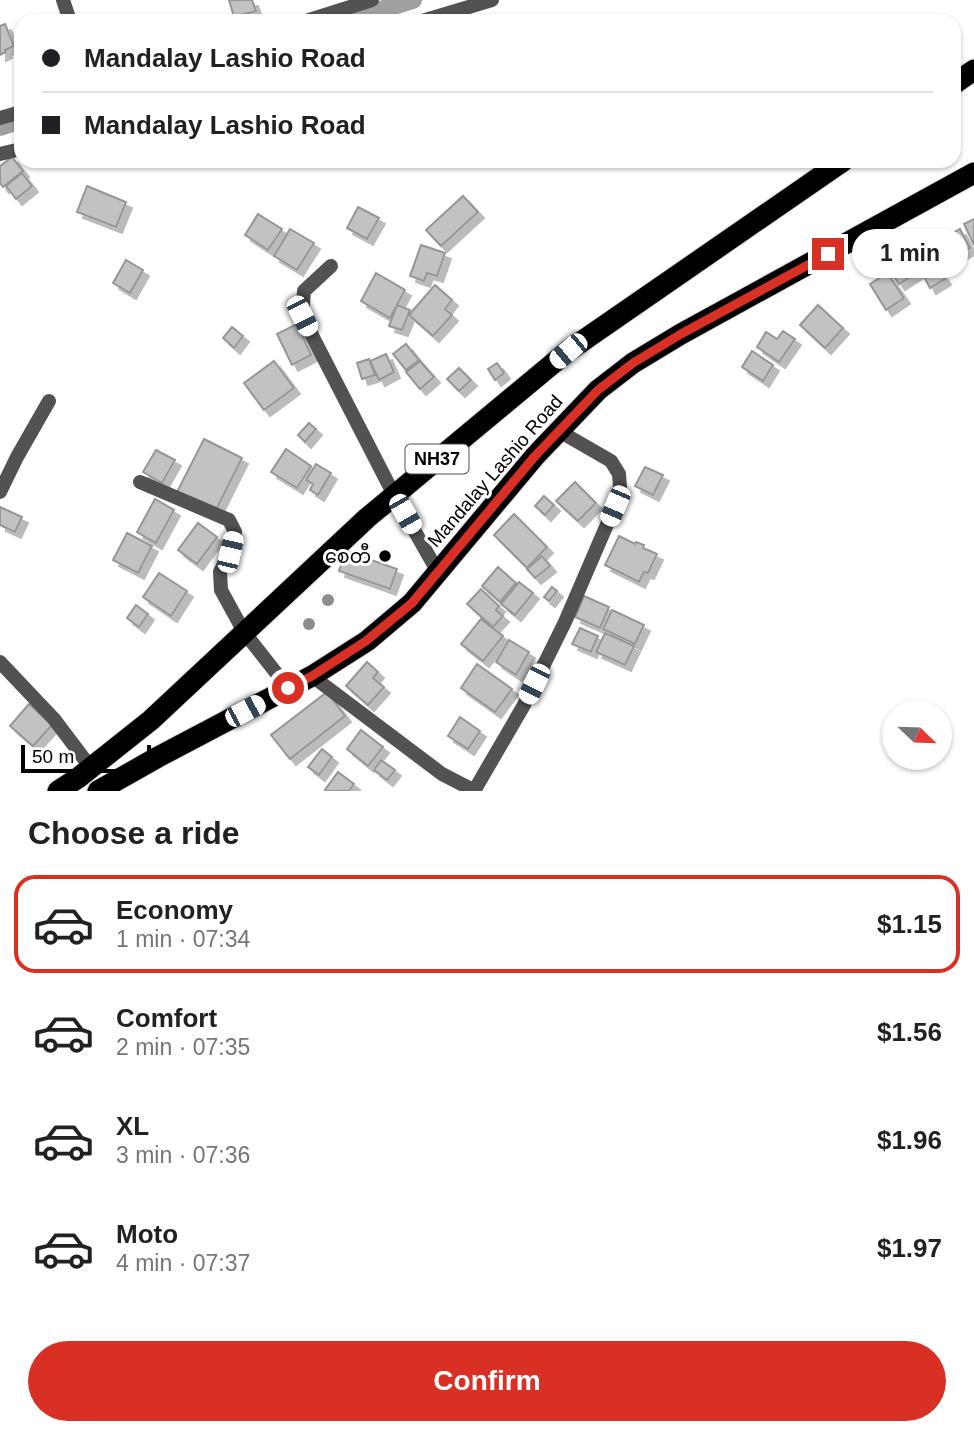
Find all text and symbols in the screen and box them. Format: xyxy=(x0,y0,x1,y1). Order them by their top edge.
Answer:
text: Mandalay Lashio Road xyxy=(84,43,366,73)
text: Mandalay Lashio Road xyxy=(84,110,366,140)
callout: 1 min xyxy=(852,230,968,278)
route end xyxy=(812,238,844,270)
text: 1 min xyxy=(880,240,940,266)
car xyxy=(284,293,321,339)
car xyxy=(546,329,591,373)
street label: Mandalay Lashio Road xyxy=(423,391,567,551)
road number: NH37 xyxy=(406,444,468,474)
car xyxy=(598,483,633,529)
car xyxy=(386,491,425,537)
car xyxy=(216,529,245,575)
place label: စေတီ xyxy=(325,542,371,567)
marker: စေတီ xyxy=(377,548,393,564)
car xyxy=(516,661,553,707)
route start xyxy=(272,672,304,704)
car xyxy=(222,692,269,730)
north arrow xyxy=(882,700,952,770)
map controls xyxy=(882,700,952,770)
scale bar xyxy=(21,742,150,774)
text: 50 m xyxy=(32,746,74,767)
text: Choose a ride xyxy=(28,815,240,851)
icon: car xyxy=(32,893,95,956)
text: Economy xyxy=(116,895,233,925)
text: $1.15 xyxy=(877,909,942,939)
text: 1 min · 07:34 xyxy=(116,926,250,952)
icon: car xyxy=(32,1001,95,1064)
text: Comfort xyxy=(116,1003,217,1033)
text: $1.56 xyxy=(877,1017,942,1047)
text: 2 min · 07:35 xyxy=(116,1034,250,1060)
icon: car xyxy=(32,1109,95,1172)
text: XL xyxy=(116,1111,149,1141)
text: $1.96 xyxy=(877,1125,942,1155)
text: 3 min · 07:36 xyxy=(116,1142,250,1168)
icon: car xyxy=(32,1217,95,1280)
text: Moto xyxy=(116,1219,178,1249)
text: $1.97 xyxy=(877,1233,942,1263)
text: 4 min · 07:37 xyxy=(116,1250,250,1276)
button: Confirm xyxy=(28,1341,946,1421)

